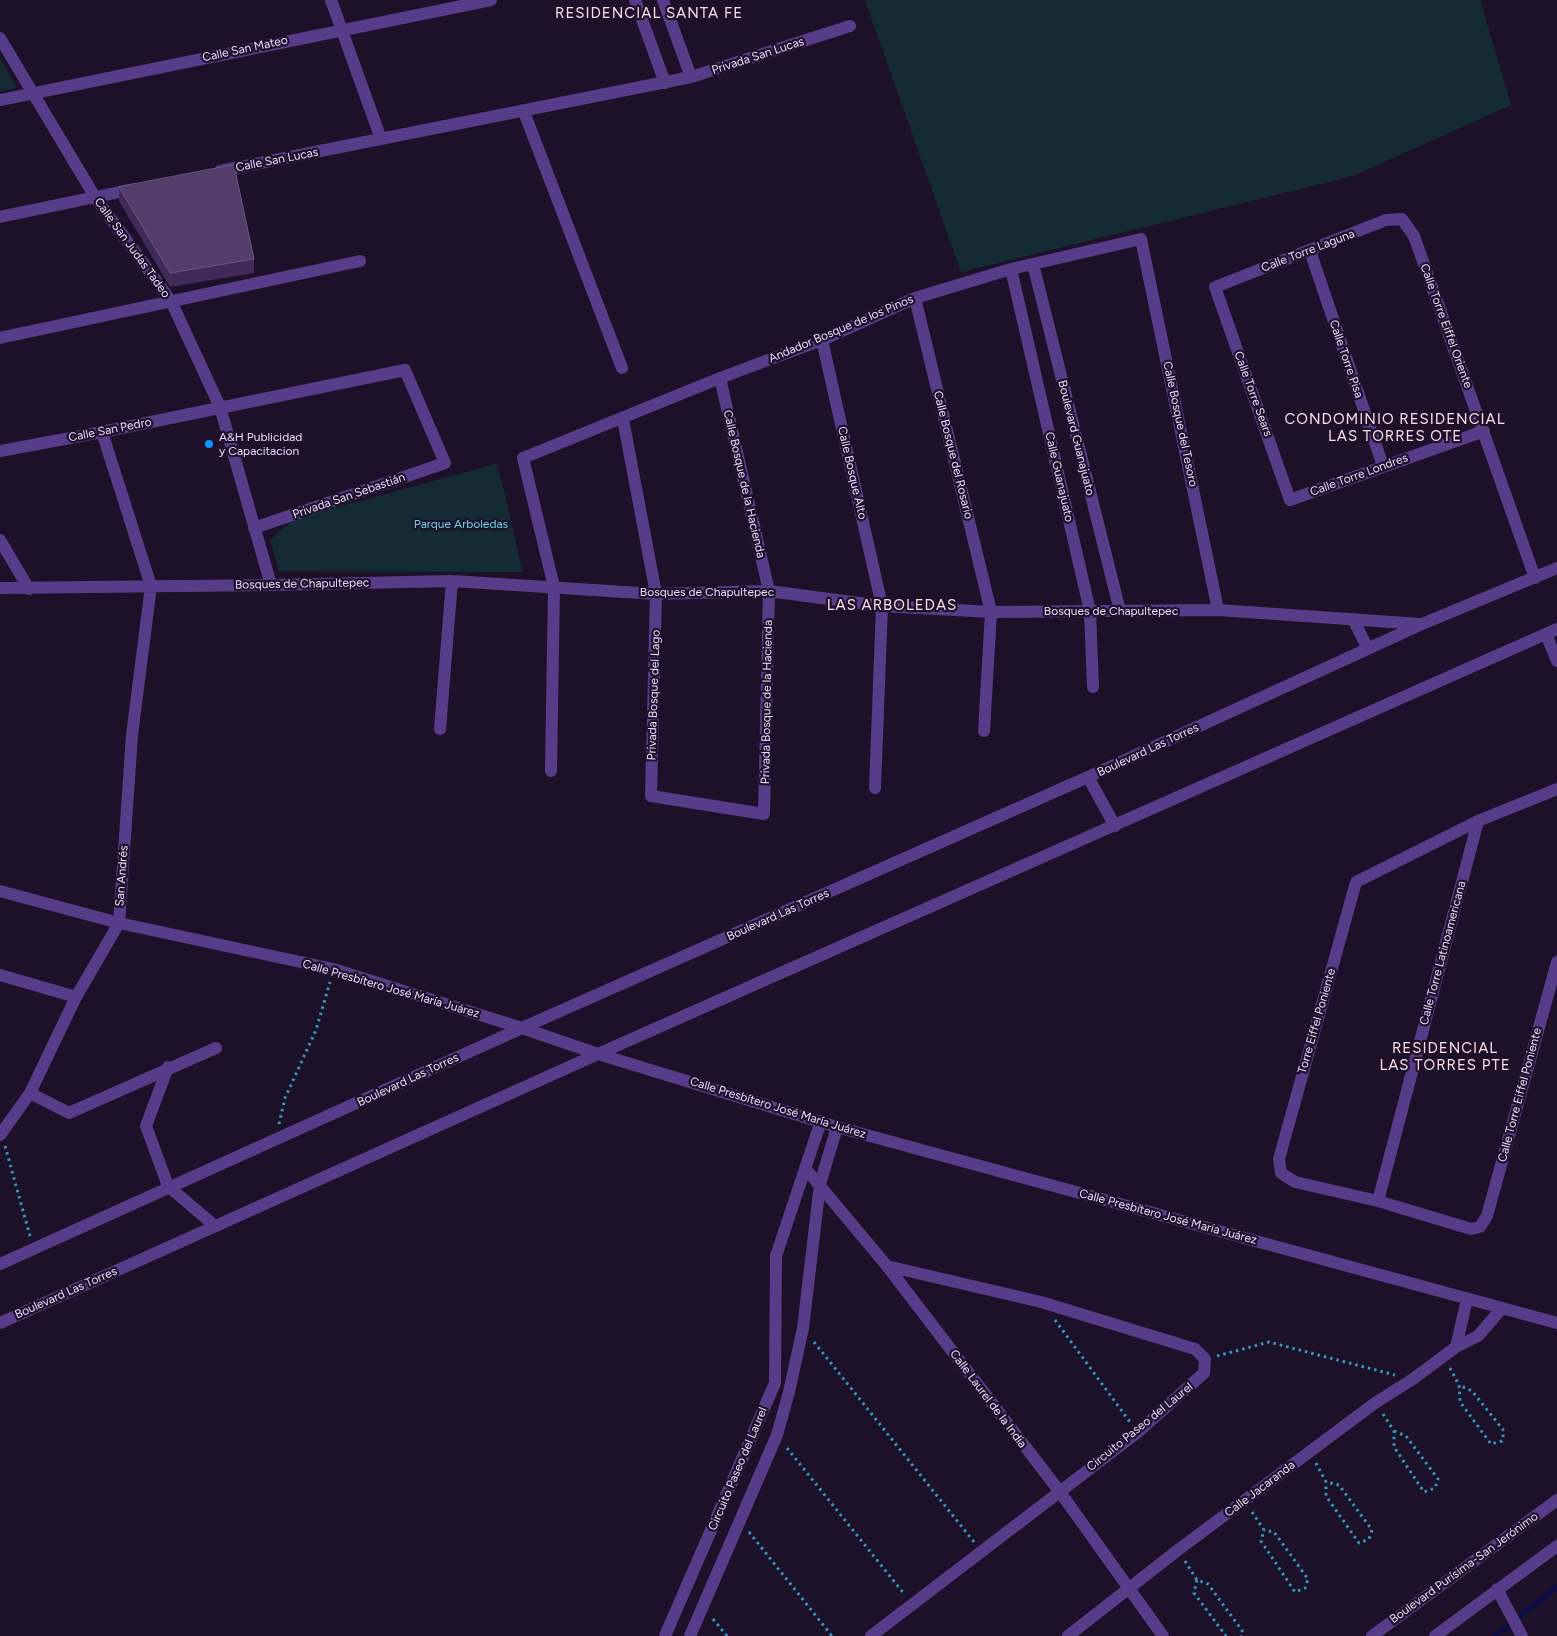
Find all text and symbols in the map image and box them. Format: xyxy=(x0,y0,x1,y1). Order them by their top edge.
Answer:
district label: RESIDENCIAL SANTA FE xyxy=(552,5,746,23)
street label: Calle San Mateo xyxy=(201,33,289,65)
street label: Privada San Lucas xyxy=(710,34,806,78)
street label: Calle San Lucas xyxy=(234,145,320,175)
street label: Calle San Judas Tadeo xyxy=(91,195,173,301)
street label: Calle Torre Laguna xyxy=(1259,227,1357,275)
street label: Calle Torre Eiffel Oriente xyxy=(1417,262,1475,390)
street label: Andador Bosque de los Pinos xyxy=(767,292,915,366)
street label: Calle Torre Pisa xyxy=(1326,318,1366,400)
street label: Calle Torre Sears xyxy=(1231,349,1275,439)
street label: Calle Bosque del Tesoro xyxy=(1160,360,1200,488)
street label: Boulevard Guanajuato xyxy=(1055,379,1097,497)
street label: Calle Bosque del Rosario xyxy=(930,389,976,521)
street label: Calle Bosque de la Hacienda xyxy=(720,408,768,560)
district label: CONDOMINIO RESIDENCIAL LAS TORRES OTE xyxy=(1282,411,1508,446)
street label: Calle San Pedro xyxy=(67,415,153,445)
street label: Calle Bosque Alto xyxy=(834,425,870,521)
place label: A&H Publicidad y Capacitacion xyxy=(219,430,302,458)
street label: Calle Guanajuato xyxy=(1042,431,1076,523)
marker: A&H Publicidad y Capacitacion xyxy=(203,438,215,450)
street label: Calle Torre Londres xyxy=(1308,451,1410,499)
street label: Privada San Sebastián xyxy=(291,470,407,522)
park label: Parque Arboledas xyxy=(414,517,508,531)
street label: Bosques de Chapultepec xyxy=(235,576,369,592)
street label: Bosques de Chapultepec xyxy=(640,585,774,599)
district label: LAS ARBOLEDAS xyxy=(825,597,959,615)
street label: Bosques de Chapultepec xyxy=(1044,604,1178,618)
street label: Privada Bosque de la Hacienda xyxy=(758,620,776,784)
street label: Privada Bosque del Lago xyxy=(645,629,663,761)
street label: Boulevard Las Torres xyxy=(1095,720,1201,780)
street label: San Andrés xyxy=(113,845,131,907)
street label: Calle Torre Latinoamericana xyxy=(1417,879,1469,1027)
street label: Boulevard Las Torres xyxy=(725,886,831,944)
street label: Calle Presbítero José María Juárez xyxy=(301,957,481,1021)
street label: Torre Eiffel Poniente xyxy=(1295,967,1339,1075)
street label: Calle Torre Eiffel Poniente xyxy=(1495,1026,1545,1164)
district label: RESIDENCIAL LAS TORRES PTE xyxy=(1378,1040,1512,1075)
street label: Boulevard Las Torres xyxy=(355,1050,461,1110)
street label: Calle Presbítero José María Juárez xyxy=(688,1074,868,1142)
street label: Calle Presbítero José María Juárez xyxy=(1078,1186,1258,1248)
street label: Boulevard Las Torres xyxy=(13,1264,119,1322)
street label: Calle Laurel de la India xyxy=(946,1347,1030,1451)
street label: Circuito Paseo del Laurel xyxy=(1084,1380,1196,1474)
street label: Circuito Paseo del Laurel xyxy=(706,1405,770,1533)
street label: Calle Jacaranda xyxy=(1222,1458,1298,1520)
street label: Boulevard Purísima-San Jerónimo xyxy=(1387,1509,1541,1627)

